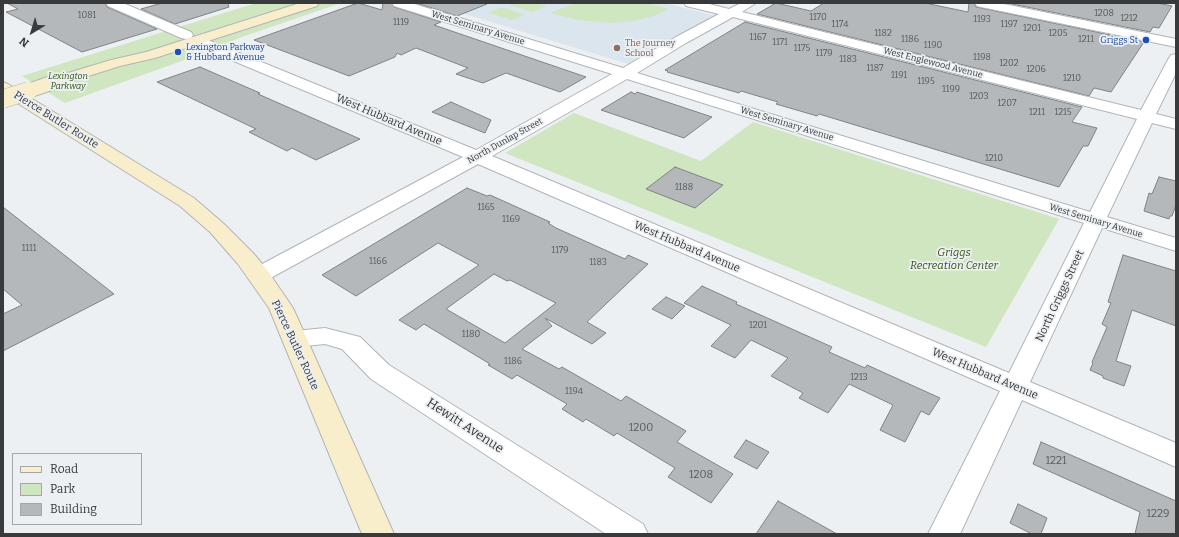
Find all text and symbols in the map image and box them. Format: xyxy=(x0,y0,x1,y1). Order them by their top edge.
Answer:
house number: 1208 xyxy=(1094,8,1114,18)
street label: West Seminary Avenue xyxy=(430,9,526,47)
house number: 1081 xyxy=(78,10,96,20)
north arrow xyxy=(12,12,52,52)
house number: 1170 xyxy=(809,12,827,22)
house number: 1212 xyxy=(1120,13,1138,23)
house number: 1193 xyxy=(973,14,991,24)
house number: 1119 xyxy=(393,17,409,27)
house number: 1174 xyxy=(832,19,848,29)
house number: 1197 xyxy=(1001,19,1017,29)
house number: 1201 xyxy=(1023,23,1041,33)
house number: 1182 xyxy=(874,28,892,38)
house number: 1205 xyxy=(1048,28,1068,38)
house number: 1167 xyxy=(750,32,766,42)
text: N xyxy=(17,34,32,50)
house number: 1186 xyxy=(901,34,919,44)
house number: 1211 xyxy=(1078,34,1094,44)
place label: Griggs St xyxy=(1100,35,1138,45)
marker: Griggs St xyxy=(1141,35,1151,45)
house number: 1171 xyxy=(772,37,788,47)
place label: The Journey School xyxy=(625,38,675,59)
house number: 1190 xyxy=(924,40,942,50)
place label: Lexington Parkway & Hubbard Avenue xyxy=(186,42,265,63)
marker: The Journey School xyxy=(612,43,622,53)
house number: 1175 xyxy=(794,43,810,53)
street label: West Englewood Avenue xyxy=(882,45,984,81)
marker: Lexington Parkway & Hubbard Avenue xyxy=(173,47,183,57)
house number: 1179 xyxy=(816,48,832,58)
house number: 1198 xyxy=(973,52,991,62)
house number: 1183 xyxy=(839,54,857,64)
house number: 1202 xyxy=(999,58,1019,68)
house number: 1187 xyxy=(866,63,884,73)
house number: 1206 xyxy=(1026,64,1046,74)
house number: 1191 xyxy=(891,70,907,80)
park label: Lexington Parkway xyxy=(48,71,88,92)
house number: 1210 xyxy=(1063,73,1081,83)
house number: 1195 xyxy=(917,76,935,86)
house number: 1199 xyxy=(942,84,960,94)
street label: Pierce Butler Route xyxy=(11,88,101,152)
house number: 1203 xyxy=(969,91,989,101)
street label: West Hubbard Avenue xyxy=(334,92,444,148)
house number: 1207 xyxy=(998,98,1016,108)
street label: West Seminary Avenue xyxy=(739,105,835,143)
house number: 1211 xyxy=(1029,107,1045,117)
house number: 1215 xyxy=(1054,107,1072,117)
street label: North Dunlap Street xyxy=(466,116,544,166)
house number: 1210 xyxy=(985,153,1003,163)
house number: 1188 xyxy=(675,182,693,192)
house number: 1165 xyxy=(477,202,495,212)
street label: West Seminary Avenue xyxy=(1048,202,1144,240)
house number: 1169 xyxy=(502,214,520,224)
street label: West Hubbard Avenue xyxy=(632,219,742,275)
house number: 1111 xyxy=(22,243,36,253)
house number: 1179 xyxy=(552,245,568,255)
park label: Griggs Recreation Center xyxy=(910,246,998,272)
street label: North Griggs Street xyxy=(1033,248,1087,344)
house number: 1166 xyxy=(369,256,387,266)
house number: 1183 xyxy=(589,257,607,267)
street label: Pierce Butler Route xyxy=(268,298,322,392)
house number: 1201 xyxy=(749,320,767,330)
house number: 1180 xyxy=(462,329,480,339)
street label: West Hubbard Avenue xyxy=(930,346,1040,402)
house number: 1186 xyxy=(504,356,522,366)
house number: 1213 xyxy=(850,372,868,382)
house number: 1194 xyxy=(565,386,583,396)
street label: Hewitt Avenue xyxy=(423,395,507,457)
house number: 1200 xyxy=(629,421,653,435)
legend xyxy=(12,453,142,525)
house number: 1221 xyxy=(1046,454,1066,468)
text: Road xyxy=(50,462,78,476)
house number: 1208 xyxy=(689,468,713,482)
text: Park xyxy=(50,482,75,496)
text: Building xyxy=(50,502,97,516)
house number: 1229 xyxy=(1147,507,1169,521)

